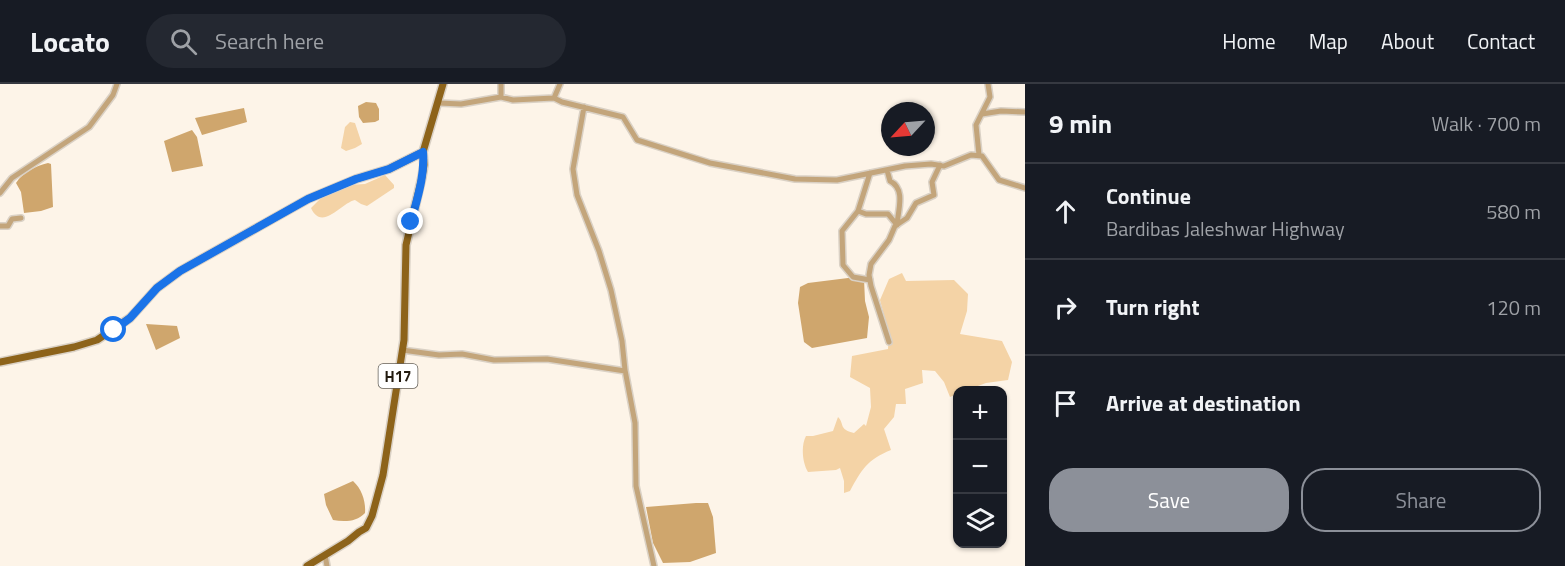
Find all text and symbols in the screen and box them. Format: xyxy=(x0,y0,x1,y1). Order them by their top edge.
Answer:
search box xyxy=(146,14,566,68)
text: Locato xyxy=(30,20,110,63)
text: Search here xyxy=(215,24,324,58)
icon: search xyxy=(167,25,200,58)
text: Home xyxy=(1222,25,1276,57)
text: Map xyxy=(1309,25,1348,57)
text: About xyxy=(1381,25,1434,57)
text: Contact xyxy=(1467,25,1535,57)
north arrow xyxy=(881,102,935,156)
text: 9 min xyxy=(1049,104,1112,143)
text: Walk · 700 m xyxy=(1432,108,1541,139)
text: Continue xyxy=(1106,179,1191,213)
icon: ahead xyxy=(1049,195,1082,228)
text: 580 m xyxy=(1486,196,1541,227)
route end xyxy=(397,208,423,234)
text: Bardibas Jaleshwar Highway xyxy=(1106,213,1345,244)
text: Turn right xyxy=(1106,290,1200,324)
icon: right xyxy=(1049,291,1082,324)
text: 120 m xyxy=(1486,292,1541,323)
route start xyxy=(100,316,126,342)
road number: H17 xyxy=(378,364,418,388)
map controls xyxy=(953,386,1007,548)
button: + xyxy=(953,386,1007,440)
text: Arrive at destination xyxy=(1106,386,1301,420)
icon: arrive xyxy=(1049,387,1082,420)
button: − xyxy=(953,440,1007,494)
button: Save xyxy=(1049,468,1289,532)
button: Share xyxy=(1301,468,1541,532)
button: layers xyxy=(953,494,1007,548)

